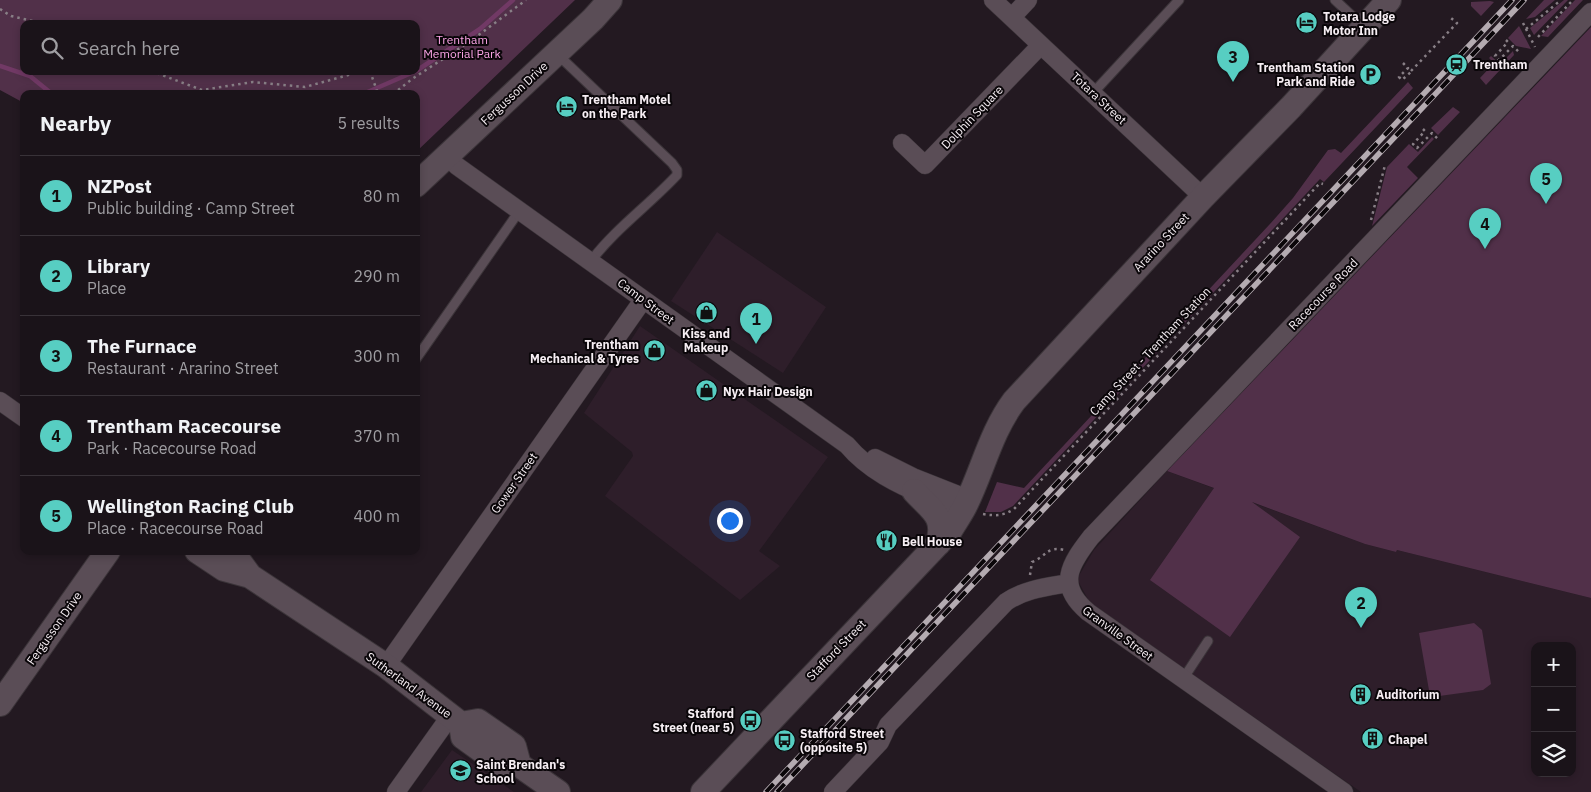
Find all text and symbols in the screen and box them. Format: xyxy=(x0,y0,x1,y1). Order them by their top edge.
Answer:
place label: Totara Lodge Motor Inn xyxy=(1323,9,1396,38)
hotel icon: Totara Lodge Motor Inn xyxy=(1295,11,1319,35)
search box xyxy=(20,20,420,75)
park label: Trentham Memorial Park xyxy=(423,32,502,61)
icon: search xyxy=(38,34,66,62)
text: Search here xyxy=(78,36,180,60)
pin: 3 xyxy=(1217,41,1249,82)
station icon: Trentham xyxy=(1445,52,1469,76)
place label: Trentham xyxy=(1473,57,1527,72)
street label: Fergusson Drive xyxy=(477,58,551,128)
place label: Trentham Station Park and Ride xyxy=(1257,60,1355,89)
parking icon: Trentham Station Park and Ride xyxy=(1359,62,1383,86)
street label: Totara Street xyxy=(1068,69,1130,127)
street label: Dolphin Square xyxy=(938,82,1006,152)
place label: Trentham Motel on the Park xyxy=(582,92,671,121)
hotel icon: Trentham Motel on the Park xyxy=(554,94,578,118)
text: Nearby xyxy=(40,109,111,137)
text: 5 results xyxy=(337,113,400,133)
pin: 5 xyxy=(1530,163,1562,204)
text: NZPost xyxy=(87,174,152,198)
text: 1 xyxy=(51,186,61,206)
text: 80 m xyxy=(363,186,400,206)
text: Public building · Camp Street xyxy=(87,198,295,218)
pin: 4 xyxy=(1469,208,1501,249)
street label: Ararino Street xyxy=(1130,209,1192,275)
text: Library xyxy=(87,254,150,278)
street label: Racecourse Road xyxy=(1285,255,1361,333)
text: 2 xyxy=(51,266,61,286)
text: 290 m xyxy=(353,266,400,286)
street label: Camp Street xyxy=(615,275,677,327)
text: Place xyxy=(87,278,126,298)
street label: Camp Street - Trentham Station xyxy=(1086,283,1214,419)
shop icon: Kiss and Makeup xyxy=(694,300,718,324)
pin: 1 xyxy=(740,303,772,344)
place label: Kiss and Makeup xyxy=(682,326,730,355)
text: The Furnace xyxy=(87,334,197,358)
place label: Trentham Mechanical & Tyres xyxy=(530,337,639,366)
shop icon: Trentham Mechanical & Tyres xyxy=(643,339,667,363)
text: 3 xyxy=(51,346,61,366)
text: 300 m xyxy=(353,346,400,366)
text: Restaurant · Ararino Street xyxy=(87,358,279,378)
shop icon: Nyx Hair Design xyxy=(695,379,719,403)
place label: Nyx Hair Design xyxy=(723,384,813,399)
text: Trentham Racecourse xyxy=(87,414,281,438)
text: 4 xyxy=(51,426,61,446)
text: 370 m xyxy=(353,426,400,446)
text: Park · Racecourse Road xyxy=(87,438,257,458)
street label: Gower Street xyxy=(488,450,540,516)
text: Wellington Racing Club xyxy=(87,494,294,518)
text: 5 xyxy=(51,506,61,526)
text: 400 m xyxy=(353,506,400,526)
your location xyxy=(717,508,743,534)
text: Place · Racecourse Road xyxy=(87,518,263,538)
restaurant icon: Bell House xyxy=(874,529,898,553)
place label: Bell House xyxy=(902,534,962,549)
pin: 2 xyxy=(1345,587,1377,628)
street label: Fergusson Drive xyxy=(23,588,85,668)
street label: Granville Street xyxy=(1080,602,1156,664)
street label: Stafford Street xyxy=(803,616,869,684)
map controls xyxy=(1531,642,1576,777)
button: + xyxy=(1531,642,1576,687)
street label: Sutherland Avenue xyxy=(363,649,455,721)
building icon: Auditorium xyxy=(1348,682,1372,706)
place label: Auditorium xyxy=(1376,687,1440,702)
button: − xyxy=(1531,687,1576,732)
place label: Stafford Street (near 5) xyxy=(653,706,734,735)
bus stop icon: Stafford Street (near 5) xyxy=(738,708,762,732)
place label: Stafford Street (opposite 5) xyxy=(800,726,885,755)
building icon: Chapel xyxy=(1360,727,1384,751)
bus stop icon: Stafford Street (opposite 5) xyxy=(772,728,796,752)
place label: Chapel xyxy=(1388,732,1428,747)
button: layers xyxy=(1531,732,1576,777)
place label: Saint Brendan's School xyxy=(476,757,565,786)
school or university icon: Saint Brendan's School xyxy=(448,759,472,783)

